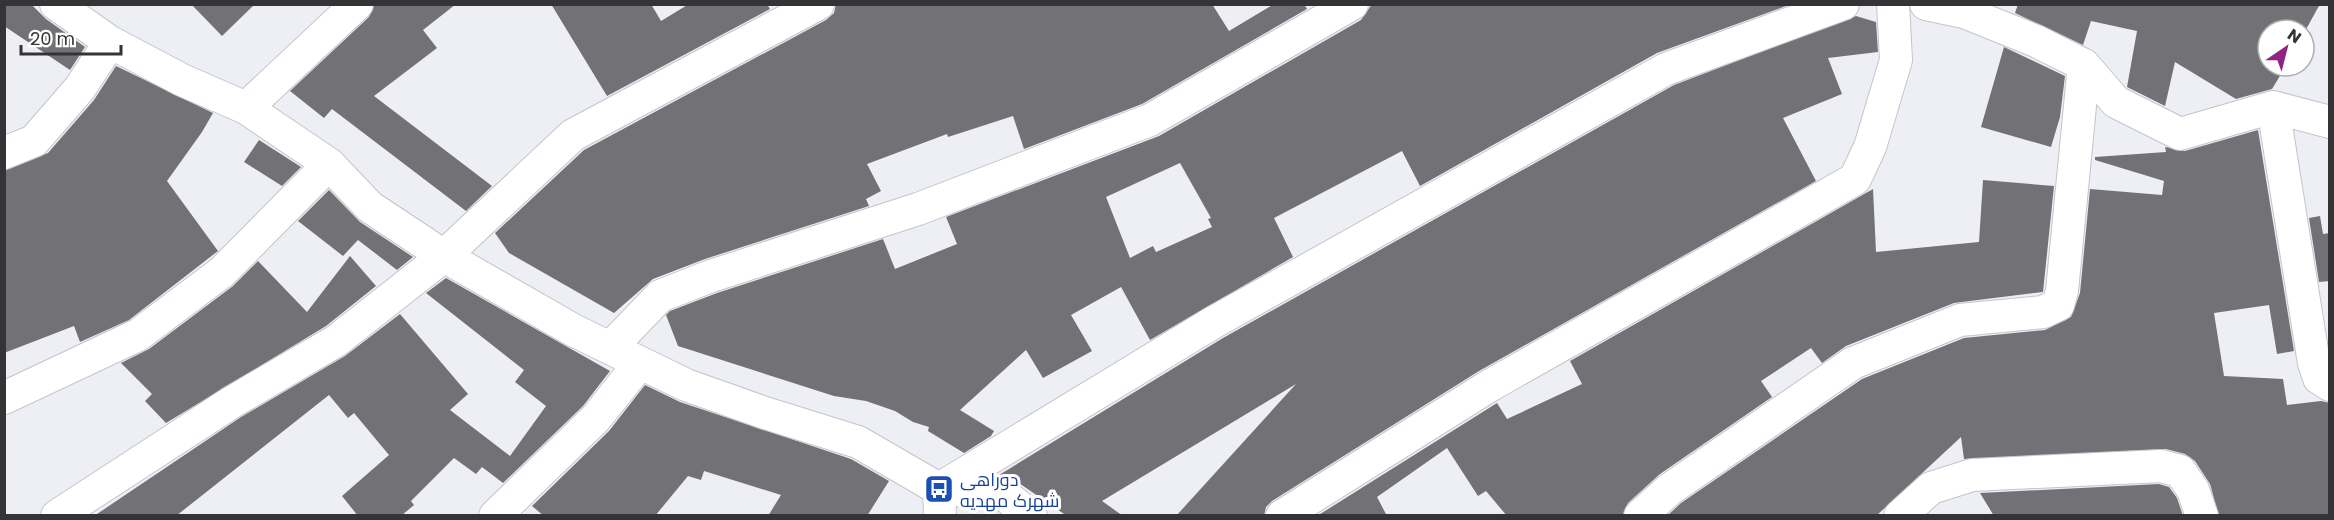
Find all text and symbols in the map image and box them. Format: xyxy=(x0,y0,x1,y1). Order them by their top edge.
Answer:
scale bar xyxy=(21,18,122,56)
north arrow xyxy=(2256,18,2316,78)
text: N xyxy=(2283,23,2306,49)
text: 20 m xyxy=(30,26,75,51)
place label: دوراهی شهرک مهدیه xyxy=(960,467,1059,513)
bus stop icon: دوراهی شهرک مهدیه xyxy=(923,473,955,505)

